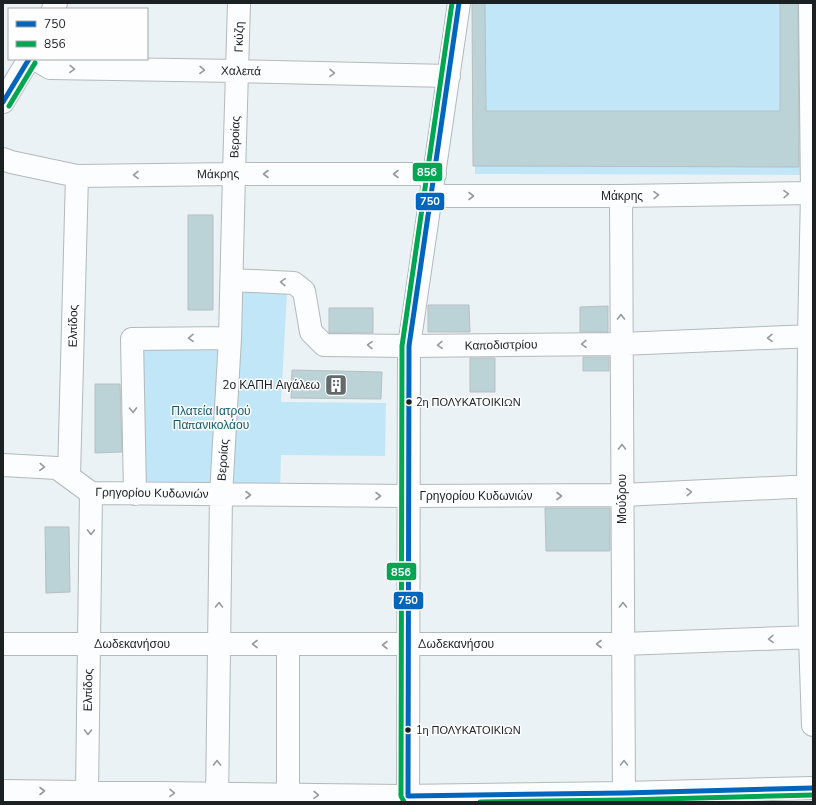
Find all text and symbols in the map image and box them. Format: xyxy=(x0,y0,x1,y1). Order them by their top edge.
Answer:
legend xyxy=(8,8,148,60)
text: 750 xyxy=(44,16,66,32)
street label: Γκύζη xyxy=(231,21,247,53)
text: 856 xyxy=(44,36,66,52)
street label: Χαλεπά xyxy=(221,63,261,79)
one-way arrow xyxy=(69,65,75,73)
one-way arrow xyxy=(199,66,205,74)
one-way arrow xyxy=(329,69,335,77)
street label: Βεροίας xyxy=(226,115,244,158)
line badge: 856 xyxy=(412,162,443,182)
text: 856 xyxy=(417,165,437,180)
street label: Μάκρης xyxy=(197,166,239,182)
one-way arrow xyxy=(263,170,269,178)
one-way arrow xyxy=(393,170,399,178)
one-way arrow xyxy=(133,171,139,179)
street label: Μάκρης xyxy=(601,188,643,204)
one-way arrow xyxy=(783,190,789,198)
one-way arrow xyxy=(653,191,659,199)
line badge: 750 xyxy=(415,192,445,211)
one-way arrow xyxy=(468,192,474,200)
text: 750 xyxy=(420,194,440,209)
one-way arrow xyxy=(280,278,286,287)
street label: Ελπίδος xyxy=(65,304,81,348)
one-way arrow xyxy=(617,314,625,320)
one-way arrow xyxy=(188,334,194,342)
one-way arrow xyxy=(767,334,773,343)
street label: Καποδιστρίου xyxy=(464,336,538,354)
one-way arrow xyxy=(581,340,587,348)
one-way arrow xyxy=(367,341,373,349)
one-way arrow xyxy=(437,341,443,349)
building icon: 2ο ΚΑΠΗ Αιγάλεω xyxy=(323,372,349,398)
place label: 2ο ΚΑΠΗ Αιγάλεω xyxy=(222,377,320,393)
place label: 2η ΠΟΛΥΚΑΤΟΙΚΙΩΝ xyxy=(416,395,521,410)
marker: 2η ΠΟΛΥΚΑΤΟΙΚΙΩΝ xyxy=(404,397,414,407)
park label: Πλατεία Ιατρού Παπανικολάου xyxy=(171,403,251,433)
one-way arrow xyxy=(129,407,138,413)
street label: Βεροίας xyxy=(214,438,232,482)
one-way arrow xyxy=(618,444,626,450)
one-way arrow xyxy=(39,463,45,472)
street label: Μούδρου xyxy=(614,474,630,524)
street label: Γρηγορίου Κυδωνιών xyxy=(95,484,209,502)
street label: Γρηγορίου Κυδωνιών xyxy=(419,488,533,504)
one-way arrow xyxy=(686,488,692,496)
one-way arrow xyxy=(245,491,251,499)
one-way arrow xyxy=(375,492,381,500)
one-way arrow xyxy=(556,492,562,500)
one-way arrow xyxy=(87,529,95,535)
line badge: 856 xyxy=(386,562,417,581)
text: 856 xyxy=(391,565,411,580)
line badge: 750 xyxy=(393,591,424,610)
text: 750 xyxy=(398,593,418,608)
one-way arrow xyxy=(215,602,223,608)
one-way arrow xyxy=(619,602,627,608)
one-way arrow xyxy=(768,635,774,643)
street label: Δωδεκανήσου xyxy=(94,636,170,652)
street label: Δωδεκανήσου xyxy=(418,636,494,652)
one-way arrow xyxy=(252,640,258,648)
one-way arrow xyxy=(596,640,602,648)
one-way arrow xyxy=(382,641,388,649)
street label: Ελπίδος xyxy=(80,668,96,712)
place label: 1η ΠΟΛΥΚΑΤΟΙΚΙΩΝ xyxy=(416,723,521,738)
marker: 1η ΠΟΛΥΚΑΤΟΙΚΙΩΝ xyxy=(403,725,413,735)
one-way arrow xyxy=(84,729,92,735)
one-way arrow xyxy=(213,760,221,766)
one-way arrow xyxy=(620,760,628,766)
one-way arrow xyxy=(39,787,45,795)
one-way arrow xyxy=(169,789,175,797)
one-way arrow xyxy=(313,790,319,799)

